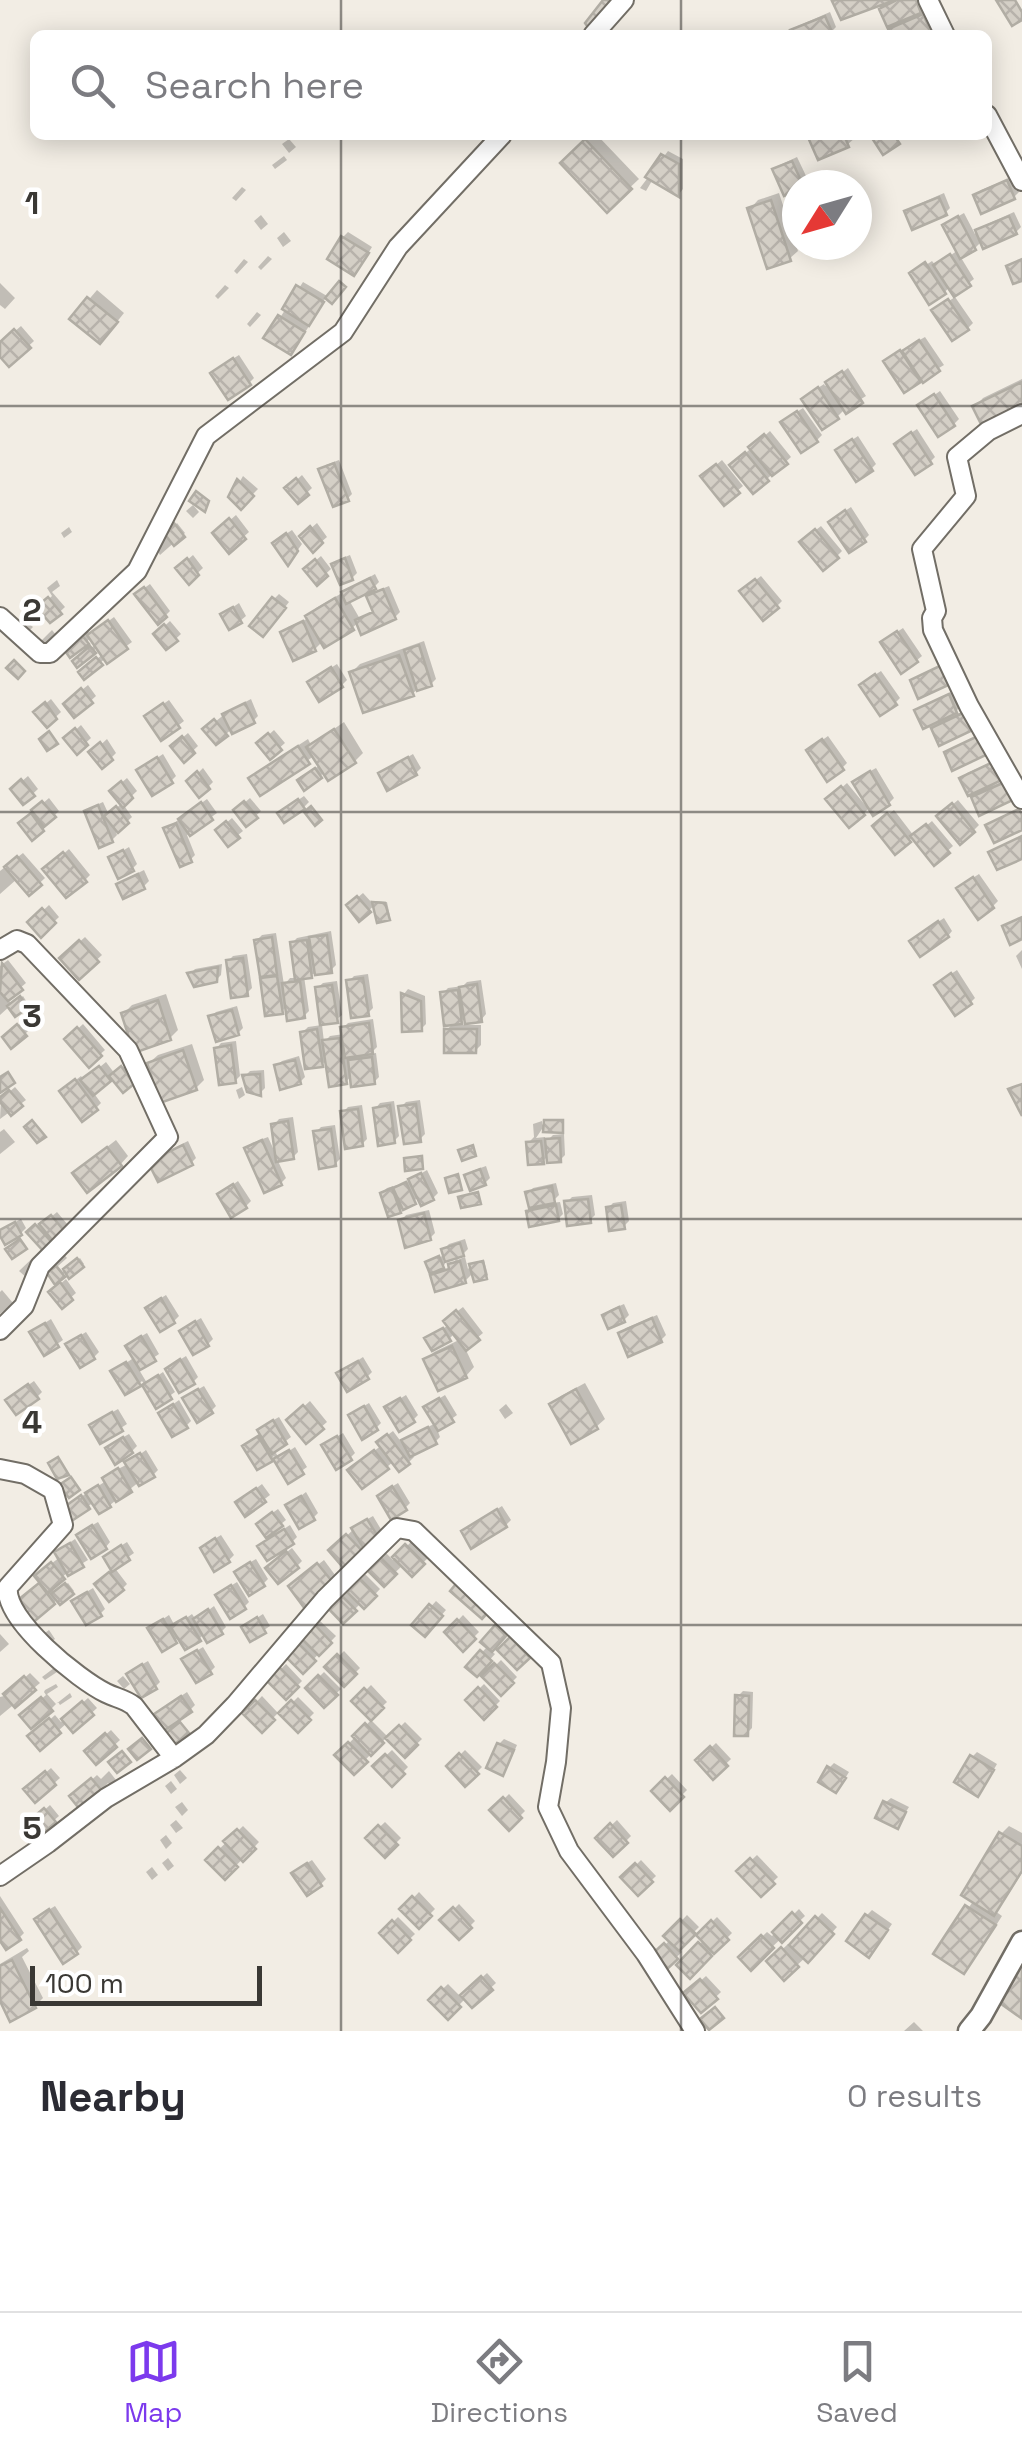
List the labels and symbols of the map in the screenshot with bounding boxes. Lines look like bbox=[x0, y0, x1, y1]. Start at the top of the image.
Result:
north arrow bbox=[782, 170, 872, 260]
text: 1 bbox=[25, 183, 39, 223]
text: 2 bbox=[22, 590, 42, 630]
text: 3 bbox=[22, 996, 42, 1036]
text: 4 bbox=[22, 1402, 42, 1442]
text: 5 bbox=[22, 1808, 42, 1848]
scale bar bbox=[30, 1961, 262, 2006]

